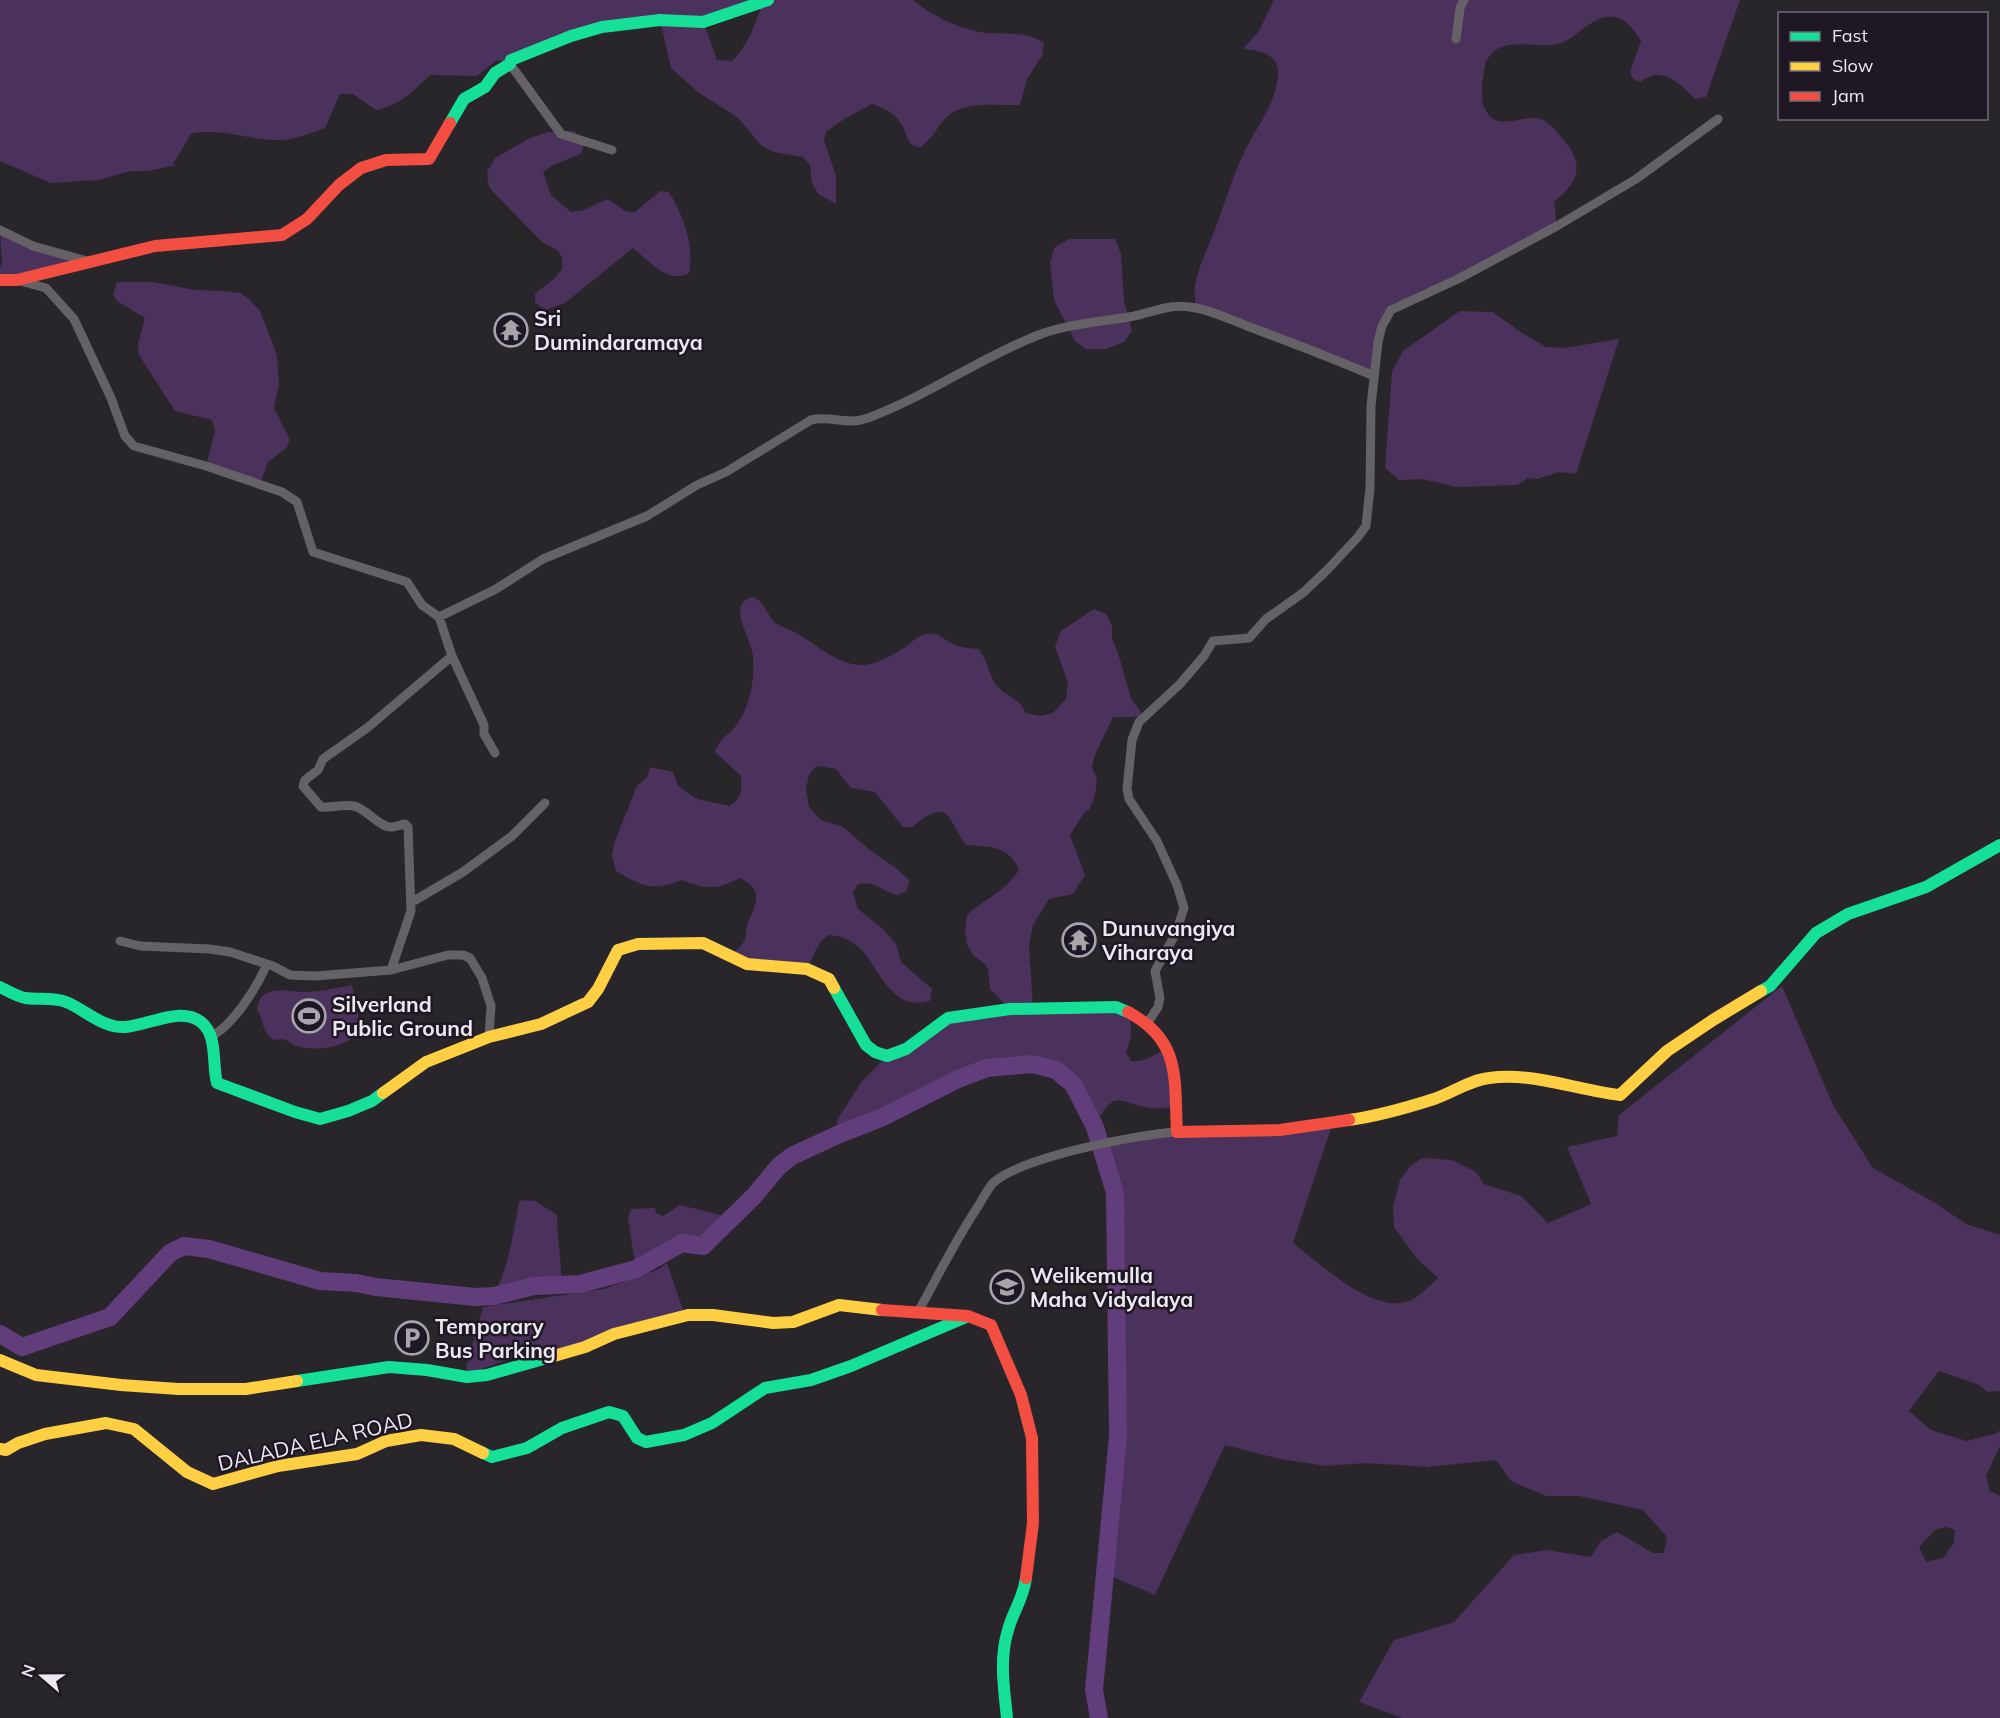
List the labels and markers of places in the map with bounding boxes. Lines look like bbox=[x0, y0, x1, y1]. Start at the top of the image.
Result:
place label: Sri Dumindaramaya bbox=[534, 305, 703, 355]
temple icon: Sri Dumindaramaya bbox=[493, 312, 529, 348]
place label: Dunuvangiya Viharaya bbox=[1101, 915, 1235, 965]
temple icon: Dunuvangiya Viharaya bbox=[1061, 922, 1097, 958]
place label: Silverland Public Ground bbox=[332, 991, 473, 1041]
sports icon: Silverland Public Ground bbox=[291, 998, 327, 1034]
place label: Welikemulla Maha Vidyalaya bbox=[1030, 1262, 1193, 1312]
school or university icon: Welikemulla Maha Vidyalaya bbox=[989, 1269, 1025, 1305]
place label: Temporary Bus Parking bbox=[435, 1313, 556, 1363]
parking icon: Temporary Bus Parking bbox=[394, 1320, 430, 1356]

